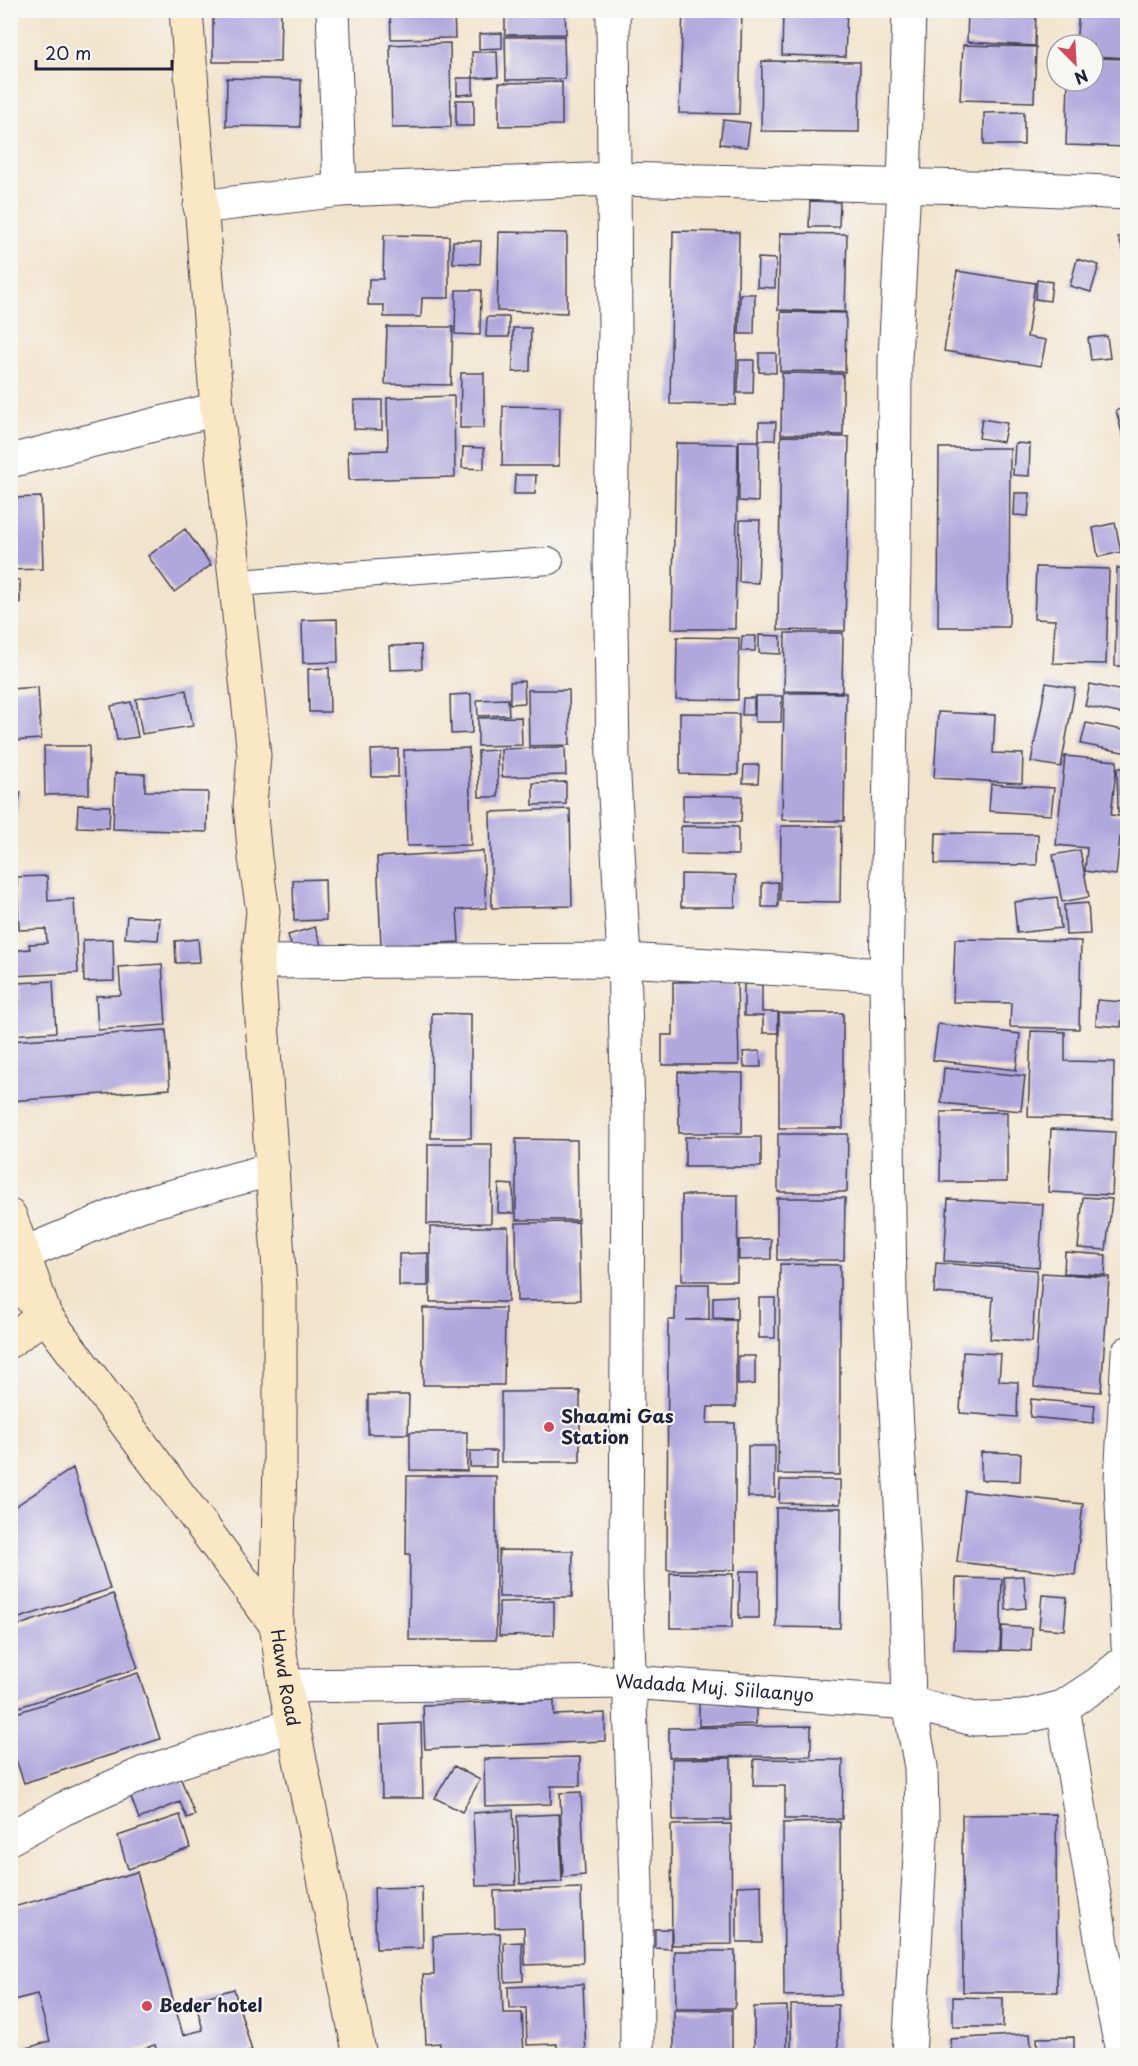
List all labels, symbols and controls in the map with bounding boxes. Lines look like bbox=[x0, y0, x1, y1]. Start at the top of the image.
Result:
scale bar bbox=[36, 33, 172, 71]
north arrow bbox=[1045, 33, 1105, 93]
text: 20 m bbox=[45, 39, 91, 66]
text: N bbox=[1071, 64, 1092, 91]
place label: Shaami Gas Station bbox=[561, 1402, 674, 1450]
marker: Shaami Gas Station bbox=[542, 1420, 556, 1434]
street label: Hawd Road bbox=[265, 1627, 308, 1728]
street label: Wadada Muj. Siilaanyo bbox=[615, 1667, 815, 1708]
place label: Beder hotel bbox=[159, 1991, 262, 2018]
marker: Beder hotel bbox=[140, 1999, 154, 2013]

